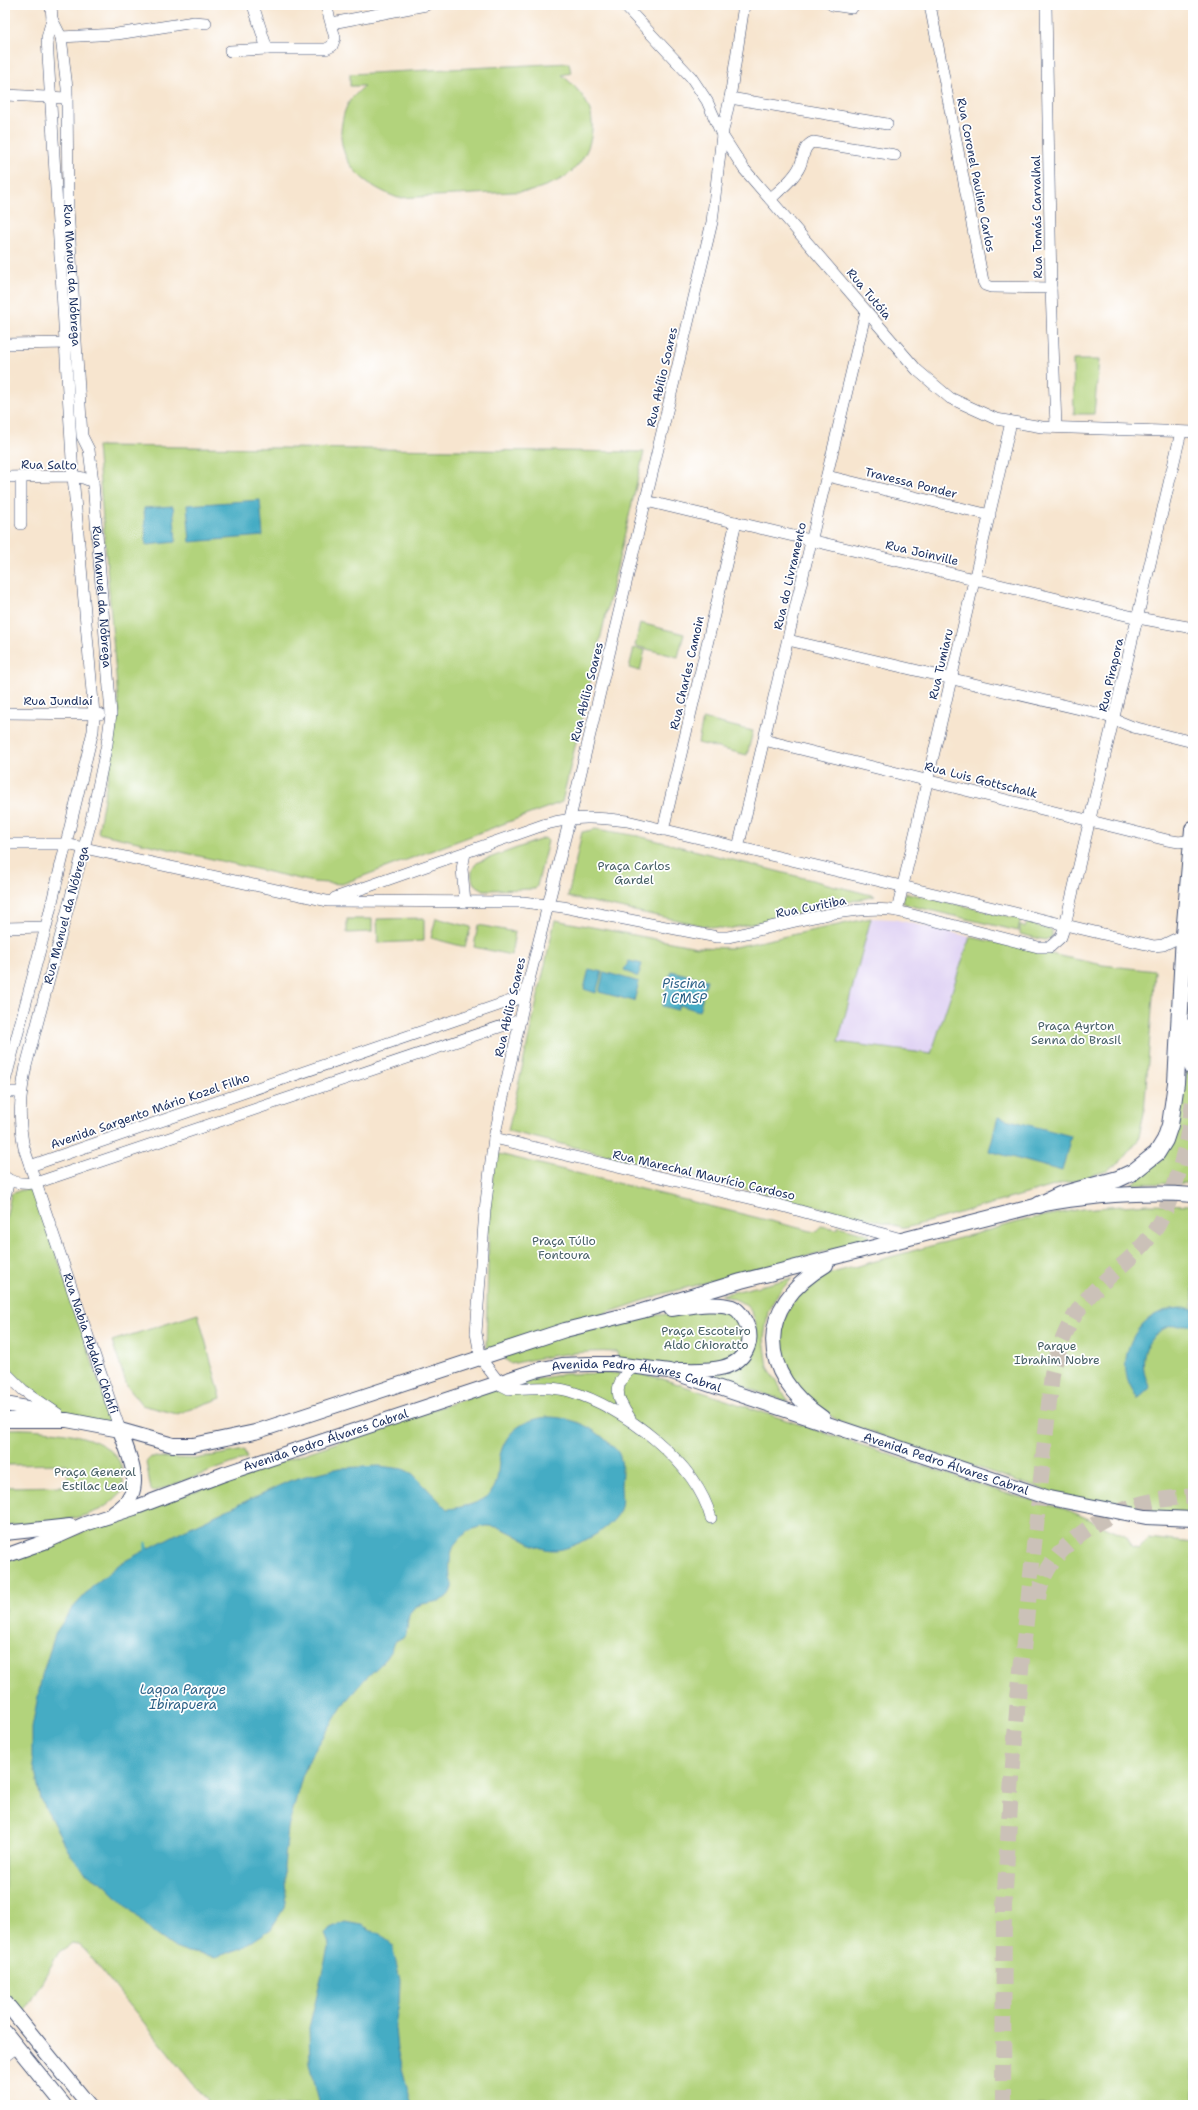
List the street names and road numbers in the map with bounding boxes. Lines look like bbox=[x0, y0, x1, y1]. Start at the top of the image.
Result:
street label: Rua Coronel Paulino Carlos bbox=[953, 96, 999, 254]
street label: Rua Tomás Carvalhal bbox=[1028, 155, 1046, 279]
street label: Rua Manuel da Nóbrega bbox=[60, 204, 84, 348]
street label: Rua Tutóia bbox=[843, 265, 895, 323]
street label: Rua Abílio Soares bbox=[643, 325, 681, 429]
street label: Rua Salto bbox=[21, 457, 77, 473]
street label: Travessa Ponder bbox=[863, 464, 959, 502]
street label: Rua do Livramento bbox=[770, 521, 810, 631]
street label: Rua Manuel da Nóbrega bbox=[88, 525, 115, 669]
street label: Rua Joinville bbox=[884, 537, 960, 569]
street label: Rua Charles Camoin bbox=[666, 615, 708, 731]
street label: Rua Tumiaru bbox=[925, 627, 957, 701]
street label: Rua Pirapora bbox=[1095, 636, 1127, 713]
street label: Rua Abílio Soares bbox=[567, 640, 607, 743]
street label: Rua Jundiaí bbox=[23, 693, 93, 709]
street label: Rua Luis Gottschalk bbox=[923, 758, 1039, 802]
street label: Rua Manuel da Nóbrega bbox=[40, 844, 92, 986]
street label: Rua Curitiba bbox=[774, 892, 848, 922]
street label: Rua Abílio Soares bbox=[491, 955, 529, 1059]
street label: Avenida Sargento Mário Kozel Filho bbox=[48, 1069, 252, 1153]
street label: Rua Marechal Maurício Cardoso bbox=[611, 1146, 797, 1204]
street label: Rua Nabia Abdala Chohfi bbox=[59, 1271, 122, 1416]
street label: Avenida Pedro Álvares Cabral bbox=[550, 1356, 724, 1396]
street label: Avenida Pedro Álvares Cabral bbox=[241, 1405, 411, 1475]
street label: Avenida Pedro Álvares Cabral bbox=[862, 1429, 1031, 1499]

